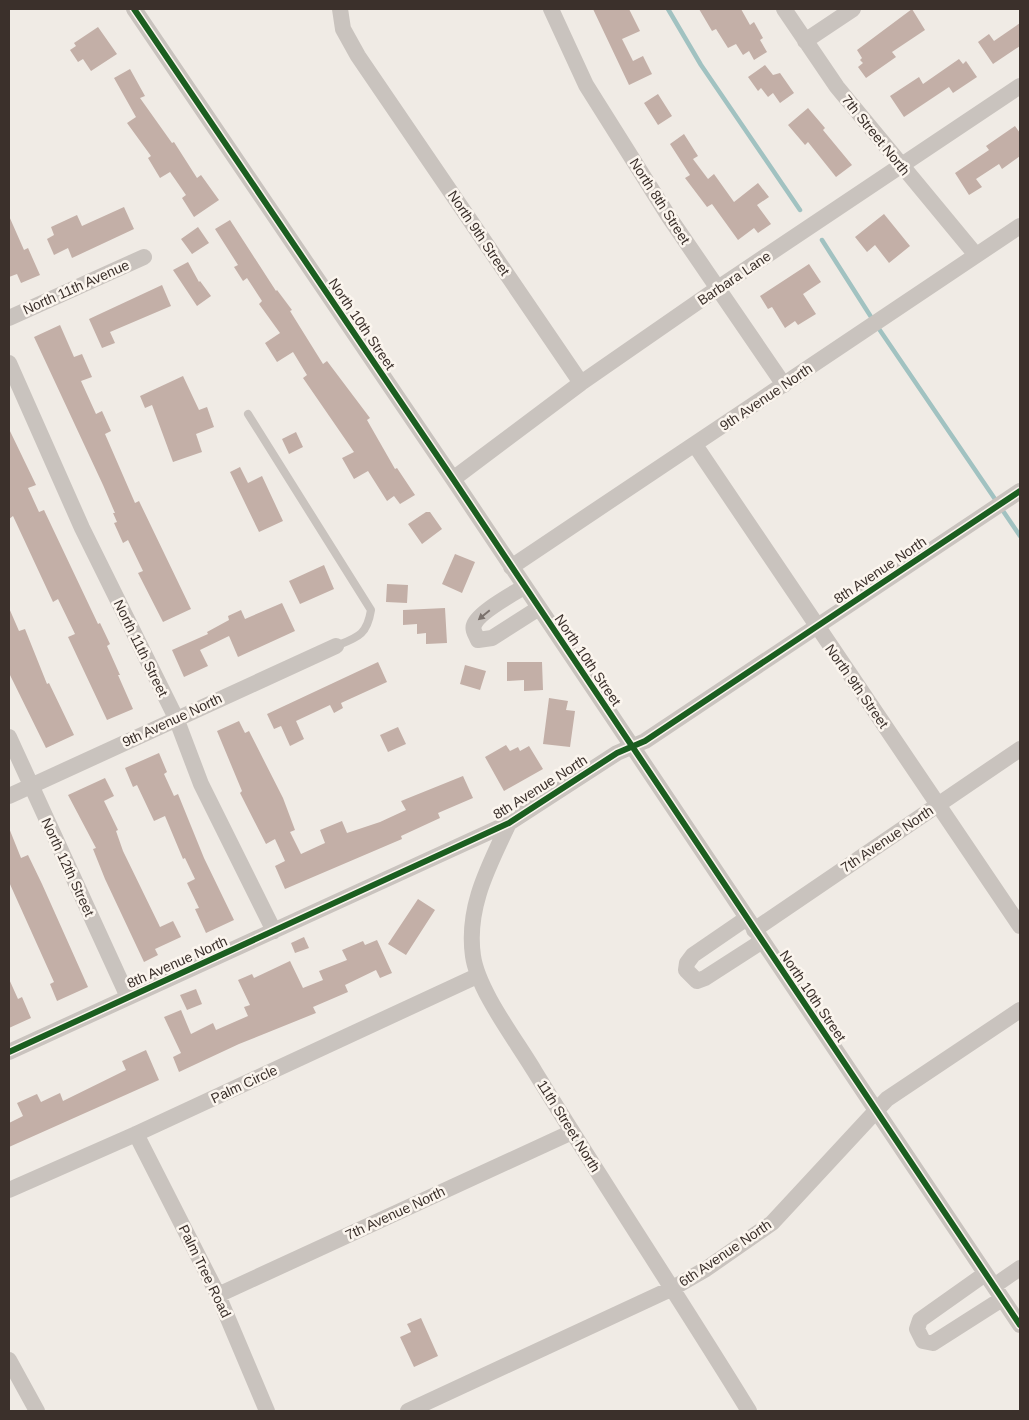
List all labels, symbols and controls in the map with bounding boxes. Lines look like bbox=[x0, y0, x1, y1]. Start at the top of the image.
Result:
street label: 7th Street North bbox=[839, 92, 913, 178]
street label: North 8th Street bbox=[626, 155, 694, 247]
street label: North 9th Street bbox=[445, 188, 513, 279]
street label: Barbara Lane bbox=[694, 248, 774, 308]
street label: North 11th Avenue bbox=[20, 256, 132, 318]
street label: North 10th Street bbox=[326, 275, 398, 373]
street label: 9th Avenue North bbox=[717, 360, 815, 434]
street label: 8th Avenue North bbox=[831, 533, 929, 607]
street label: North 11th Street bbox=[111, 597, 171, 699]
one-way arrow bbox=[478, 609, 491, 620]
street label: North 10th Street bbox=[552, 611, 624, 709]
street label: North 9th Street bbox=[822, 641, 892, 731]
street label: 9th Avenue North bbox=[120, 690, 224, 750]
street label: 8th Avenue North bbox=[490, 752, 590, 822]
street label: 7th Avenue North bbox=[838, 802, 936, 876]
street label: North 12th Street bbox=[38, 815, 98, 919]
street label: 8th Avenue North bbox=[124, 933, 230, 991]
street label: North 10th Street bbox=[777, 947, 849, 1045]
street label: Palm Circle bbox=[208, 1062, 280, 1106]
street label: 11th Street North bbox=[534, 1077, 604, 1175]
street label: 7th Avenue North bbox=[343, 1183, 447, 1243]
street label: 6th Avenue North bbox=[676, 1216, 774, 1290]
street label: Palm Tree Road bbox=[176, 1222, 234, 1320]

